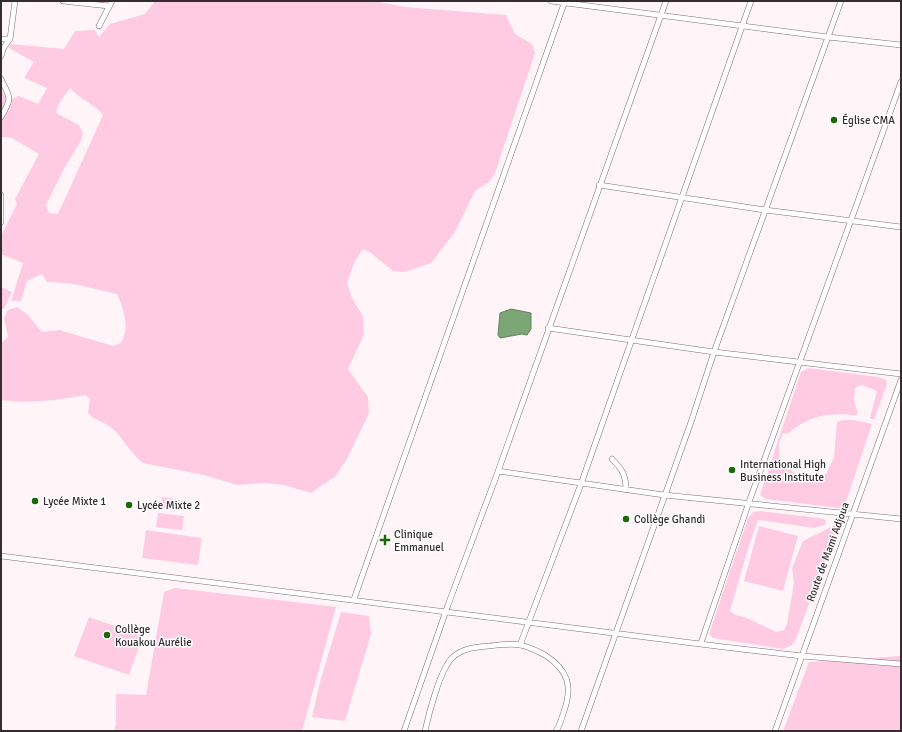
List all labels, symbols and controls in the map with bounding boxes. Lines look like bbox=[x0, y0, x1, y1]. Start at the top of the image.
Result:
place label: Église CMA bbox=[842, 113, 895, 127]
marker: Église CMA bbox=[829, 115, 839, 125]
place label: International High Business Institute bbox=[740, 458, 826, 484]
marker: International High Business Institute bbox=[727, 465, 737, 475]
place label: Lycée Mixte 1 bbox=[43, 495, 106, 508]
marker: Lycée Mixte 1 bbox=[30, 496, 40, 506]
place label: Lycée Mixte 2 bbox=[137, 499, 200, 512]
marker: Lycée Mixte 2 bbox=[124, 500, 134, 510]
street label: Route de Mami Adjoua bbox=[804, 500, 852, 604]
place label: Collège Ghandi bbox=[634, 513, 705, 526]
marker: Collège Ghandi bbox=[621, 514, 631, 524]
place label: Clinique Emmanuel bbox=[394, 528, 444, 554]
marker: Clinique Emmanuel bbox=[379, 534, 391, 546]
place label: Collège Kouakou Aurélie bbox=[115, 623, 192, 649]
marker: Collège Kouakou Aurélie bbox=[102, 630, 112, 640]

